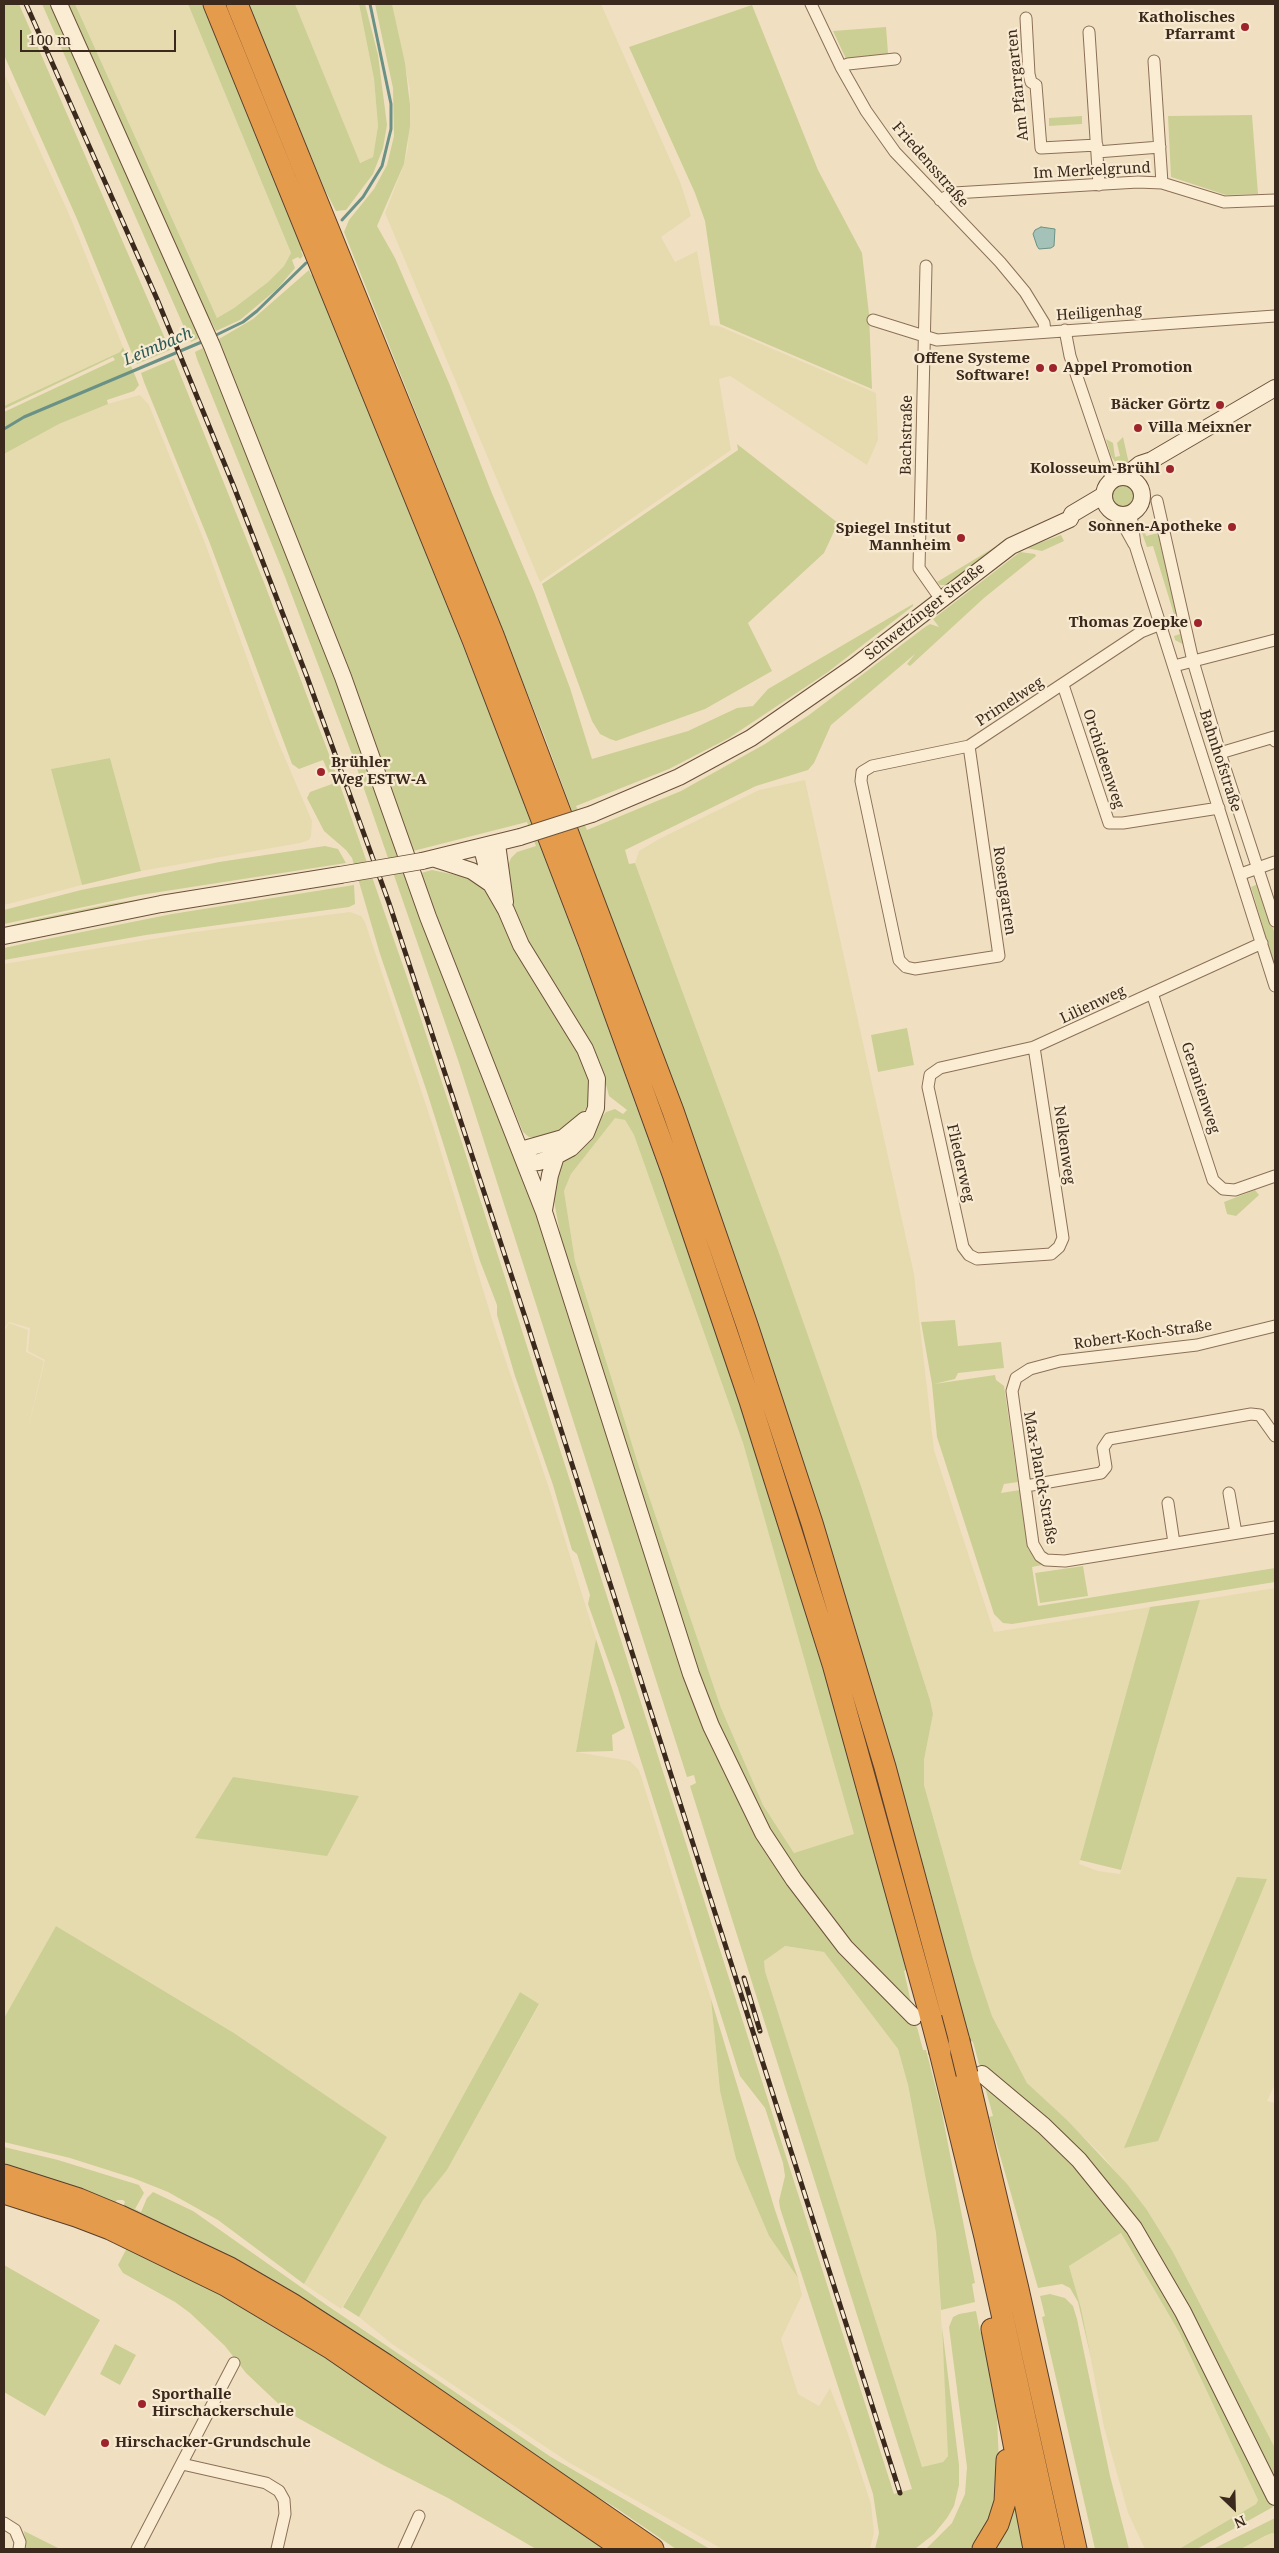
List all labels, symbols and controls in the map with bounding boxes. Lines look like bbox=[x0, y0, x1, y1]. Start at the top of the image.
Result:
place label: Katholisches Pfarramt bbox=[1138, 9, 1235, 44]
scale bar bbox=[22, 20, 179, 52]
marker: Katholisches Pfarramt bbox=[1239, 21, 1251, 33]
street label: Am Pfarrgarten bbox=[1003, 28, 1033, 142]
text: 100 m bbox=[28, 29, 71, 49]
street label: Friedensstraße bbox=[888, 119, 972, 211]
street label: Im Merkelgrund bbox=[1033, 159, 1151, 183]
street label: Heiligenhag bbox=[1055, 301, 1143, 325]
water label: Leimbach bbox=[121, 324, 195, 370]
place label: Offene Systeme Software! bbox=[913, 350, 1030, 385]
place label: Appel Promotion bbox=[1063, 359, 1193, 377]
marker: Offene Systeme Software! bbox=[1034, 362, 1046, 374]
marker: Appel Promotion bbox=[1047, 362, 1059, 374]
street label: Bachstraße bbox=[897, 395, 917, 475]
place label: Bäcker Görtz bbox=[1111, 396, 1210, 414]
marker: Bäcker Görtz bbox=[1214, 399, 1226, 411]
place label: Villa Meixner bbox=[1148, 419, 1251, 437]
marker: Villa Meixner bbox=[1132, 422, 1144, 434]
place label: Kolosseum-Brühl bbox=[1030, 460, 1160, 478]
marker: Kolosseum-Brühl bbox=[1164, 463, 1176, 475]
place label: Sonnen-Apotheke bbox=[1088, 518, 1222, 536]
place label: Spiegel Institut Mannheim bbox=[836, 520, 951, 555]
marker: Sonnen-Apotheke bbox=[1226, 521, 1238, 533]
marker: Spiegel Institut Mannheim bbox=[955, 532, 967, 544]
street label: Schwetzinger Straße bbox=[862, 560, 988, 664]
place label: Thomas Zoepke bbox=[1069, 614, 1188, 632]
marker: Thomas Zoepke bbox=[1192, 617, 1204, 629]
street label: Primelweg bbox=[973, 674, 1047, 730]
street label: Orchideenweg bbox=[1078, 707, 1128, 811]
street label: Bahnhofstraße bbox=[1195, 708, 1245, 814]
place label: Brühler Weg ESTW-A bbox=[331, 754, 427, 789]
marker: Brühler Weg ESTW-A bbox=[315, 766, 327, 778]
street label: Rosengarten bbox=[989, 845, 1019, 937]
street label: Lilienweg bbox=[1057, 982, 1129, 1028]
street label: Geranienweg bbox=[1177, 1040, 1223, 1136]
street label: Nelkenweg bbox=[1050, 1104, 1078, 1186]
street label: Fliederweg bbox=[942, 1122, 978, 1204]
street label: Robert-Koch-Straße bbox=[1073, 1316, 1213, 1354]
street label: Max-Planck-Straße bbox=[1019, 1410, 1061, 1546]
place label: Sporthalle Hirschackerschule bbox=[152, 2386, 294, 2421]
marker: Sporthalle Hirschackerschule bbox=[136, 2398, 148, 2410]
place label: Hirschacker-Grundschule bbox=[115, 2434, 311, 2452]
marker: Hirschacker-Grundschule bbox=[99, 2437, 111, 2449]
north arrow bbox=[1209, 2483, 1259, 2533]
text: N bbox=[1231, 2511, 1249, 2533]

